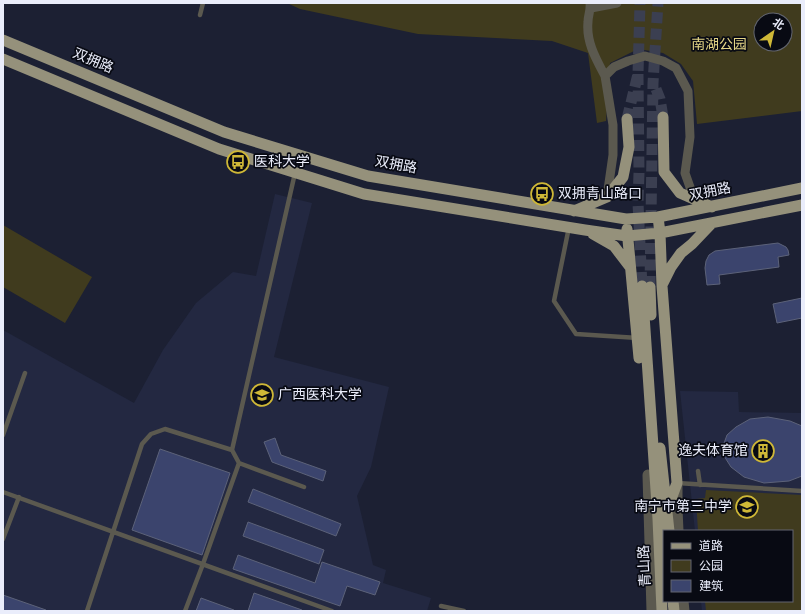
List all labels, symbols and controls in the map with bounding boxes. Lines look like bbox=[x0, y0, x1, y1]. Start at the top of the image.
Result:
north arrow bbox=[753, 12, 793, 52]
text: 北 bbox=[770, 15, 787, 33]
park label: 南湖公园 bbox=[691, 35, 747, 55]
street label: 双拥路 bbox=[70, 44, 116, 78]
bus stop icon: 医科大学 bbox=[225, 149, 251, 175]
place label: 医科大学 bbox=[254, 152, 310, 172]
street label: 双拥路 bbox=[374, 152, 418, 178]
street label: 双拥路 bbox=[687, 178, 733, 206]
bus stop icon: 双拥青山路口 bbox=[529, 181, 555, 207]
place label: 双拥青山路口 bbox=[558, 184, 642, 204]
school or university icon: 广西医科大学 bbox=[249, 382, 275, 408]
place label: 广西医科大学 bbox=[278, 385, 362, 405]
building icon: 逸夫体育馆 bbox=[750, 438, 776, 464]
place label: 逸夫体育馆 bbox=[678, 441, 748, 461]
school or university icon: 南宁市第三中学 bbox=[734, 494, 760, 520]
place label: 南宁市第三中学 bbox=[634, 497, 732, 517]
legend bbox=[663, 530, 793, 602]
text: 道路 bbox=[699, 538, 723, 555]
street label: 青山路 bbox=[634, 545, 656, 587]
text: 公园 bbox=[699, 558, 723, 575]
text: 建筑 bbox=[699, 578, 723, 595]

